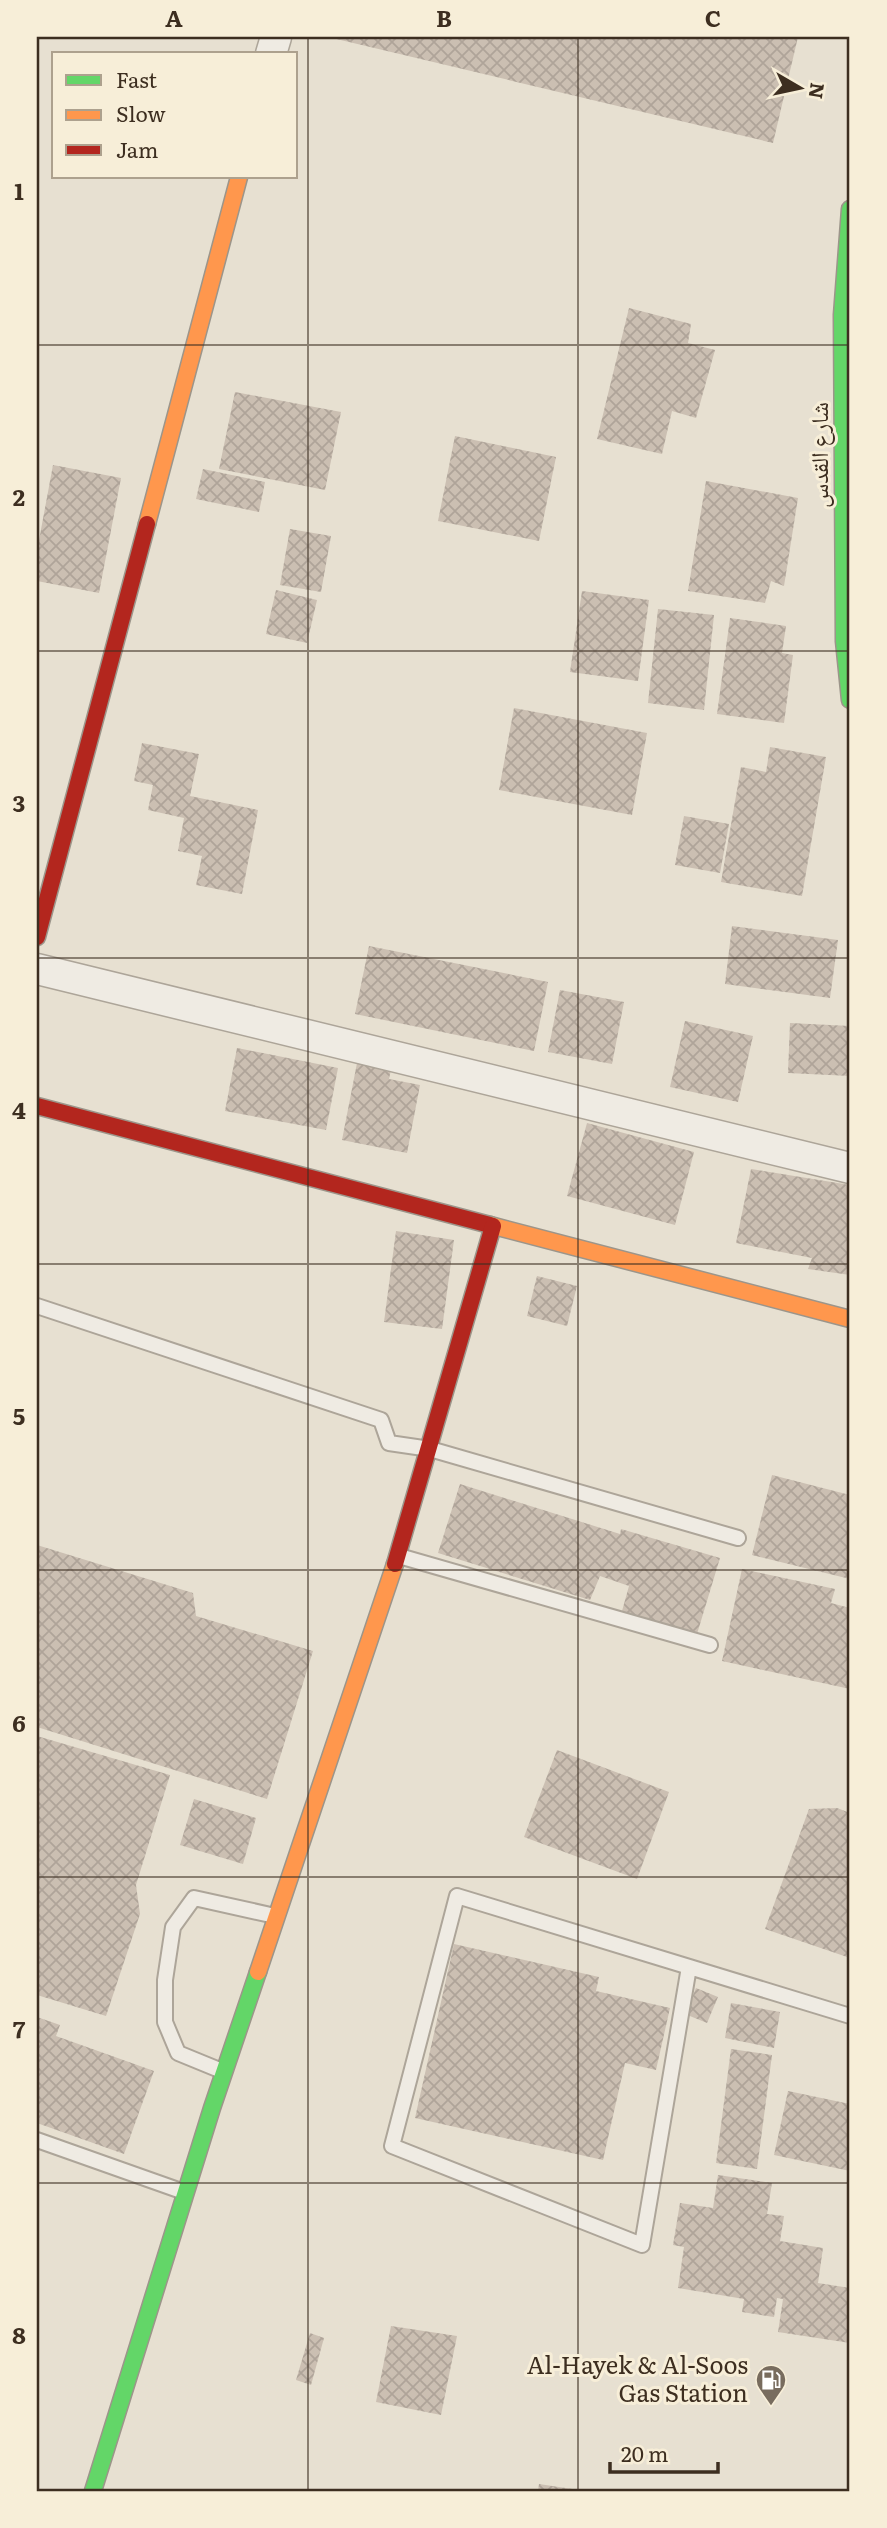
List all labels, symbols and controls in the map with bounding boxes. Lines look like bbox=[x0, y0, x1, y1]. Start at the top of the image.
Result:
text: A bbox=[165, 0, 183, 34]
text: B bbox=[436, 0, 452, 34]
text: C bbox=[705, 0, 721, 34]
legend bbox=[52, 52, 298, 178]
north arrow bbox=[764, 52, 834, 122]
text: Fast bbox=[116, 63, 157, 94]
text: N bbox=[803, 81, 833, 101]
text: Slow bbox=[116, 97, 166, 128]
text: Jam bbox=[116, 133, 158, 164]
text: 1 bbox=[14, 173, 24, 207]
street label: شارع القدس bbox=[800, 402, 835, 508]
text: 2 bbox=[13, 479, 25, 513]
text: 3 bbox=[13, 785, 25, 819]
text: 4 bbox=[12, 1092, 26, 1126]
text: 5 bbox=[13, 1398, 25, 1432]
text: 6 bbox=[12, 1705, 26, 1739]
text: 7 bbox=[13, 2011, 26, 2045]
text: 8 bbox=[12, 2317, 26, 2351]
place label: Al-Hayek & Al-Soos Gas Station bbox=[527, 2346, 748, 2409]
fuel station icon: Al-Hayek & Al-Soos Gas Station bbox=[754, 2363, 788, 2407]
scale bar bbox=[610, 2430, 719, 2474]
text: 20 m bbox=[621, 2437, 668, 2468]

